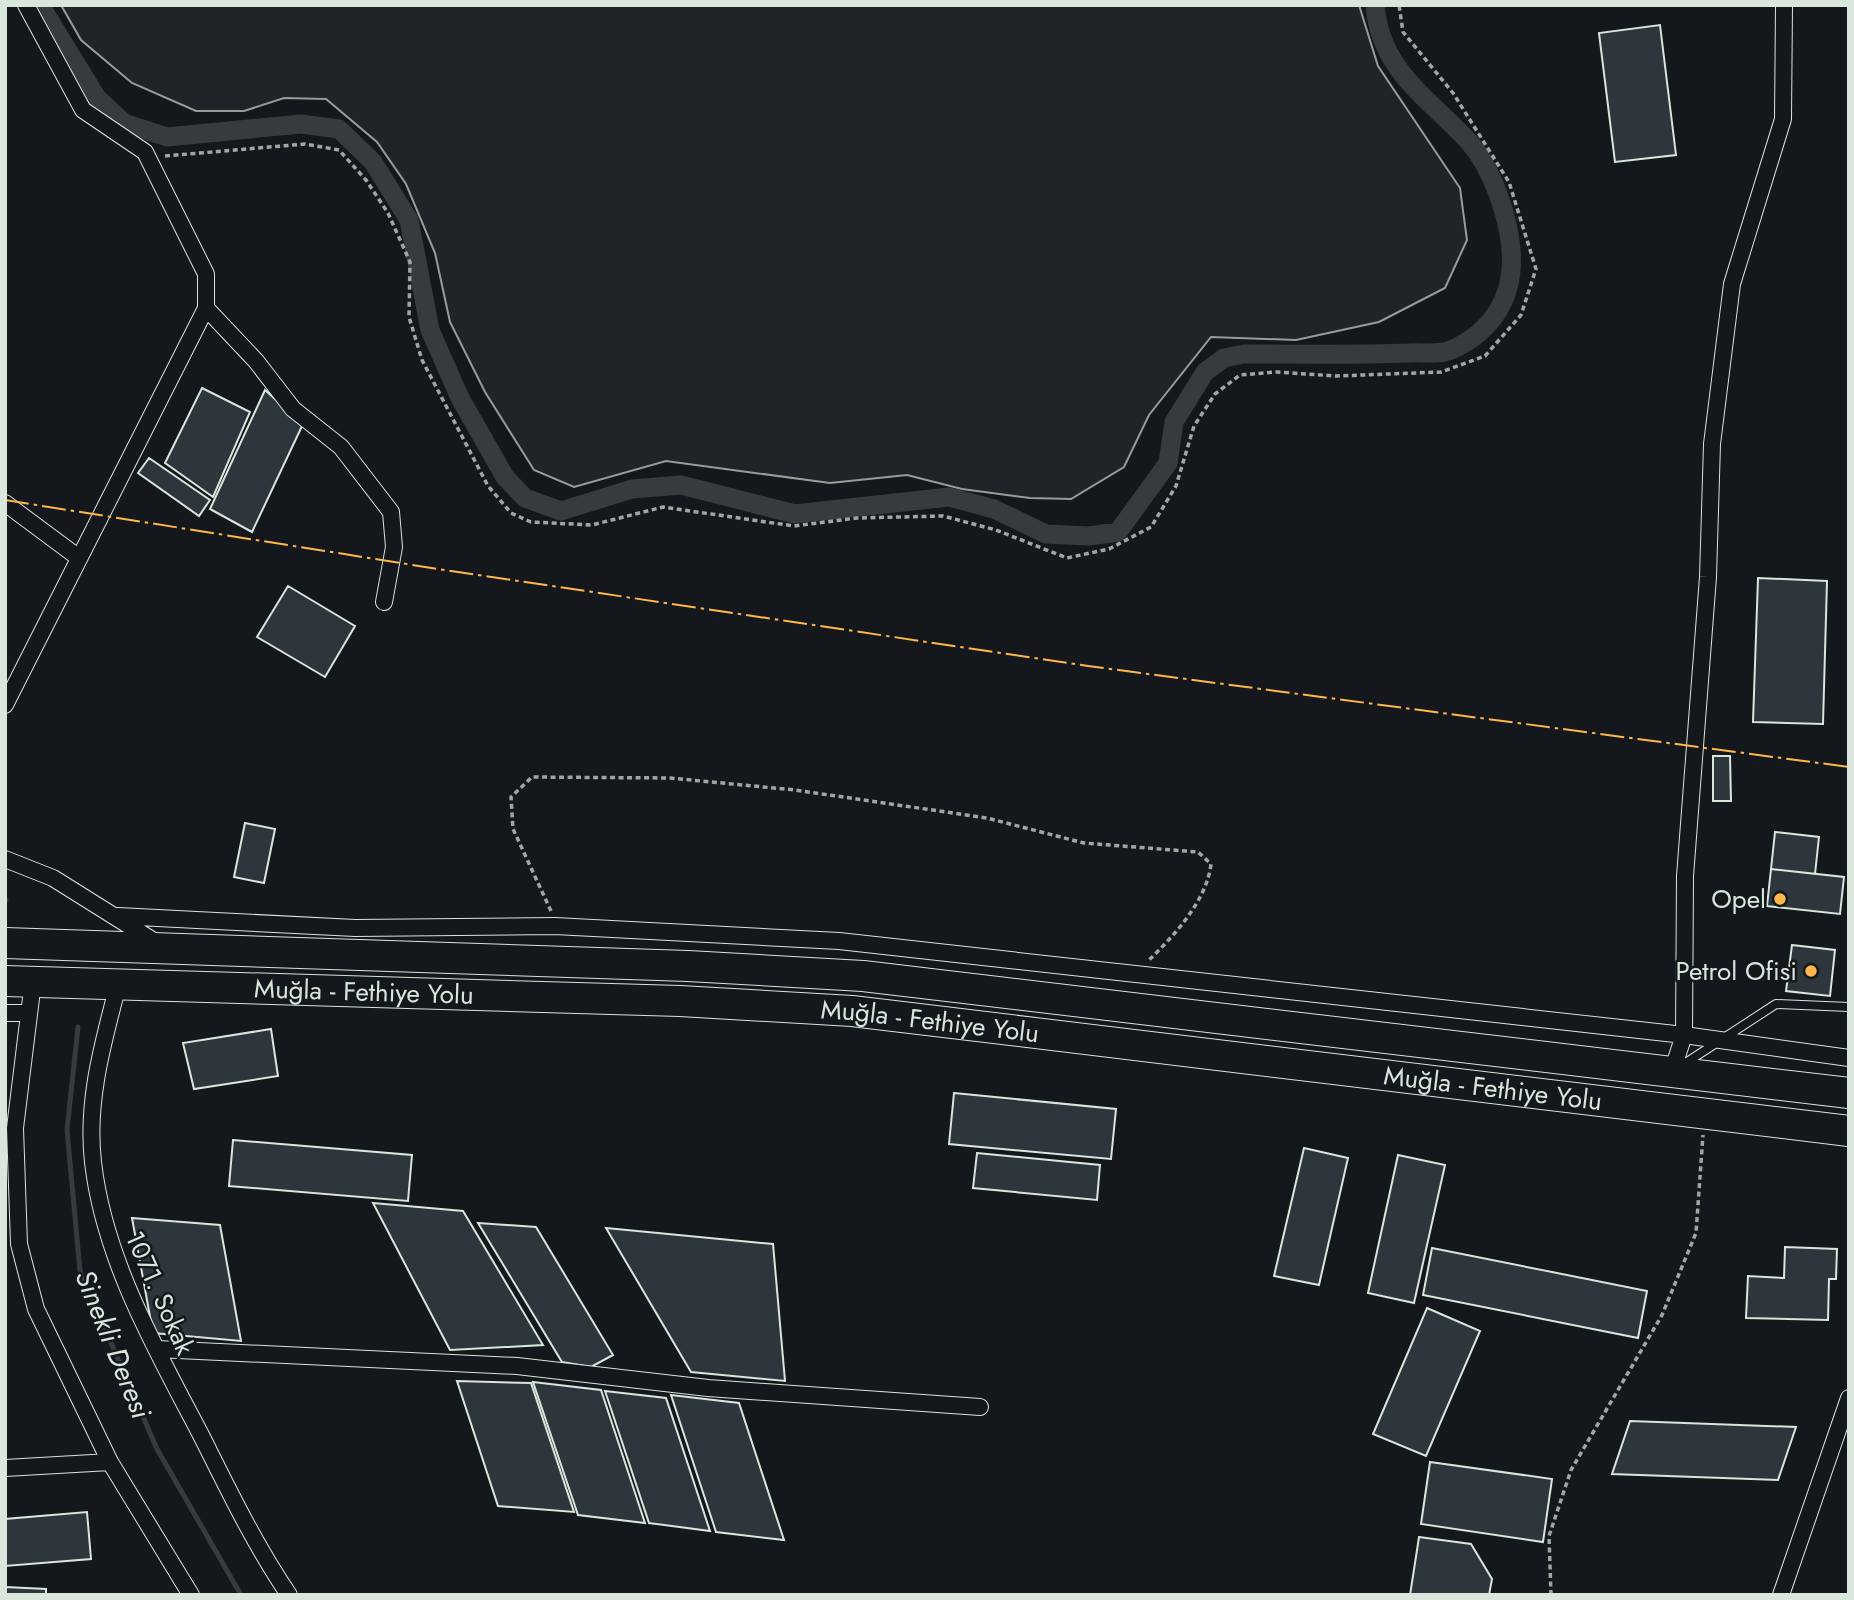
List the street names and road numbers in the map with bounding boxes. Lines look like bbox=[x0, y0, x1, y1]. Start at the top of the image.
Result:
street label: Muğla - Fethiye Yolu bbox=[254, 969, 474, 1014]
street label: Muğla - Fethiye Yolu bbox=[820, 990, 1041, 1052]
street label: Muğla - Fethiye Yolu bbox=[1382, 1056, 1604, 1120]
street label: 1071. Sokak bbox=[116, 1225, 204, 1362]

